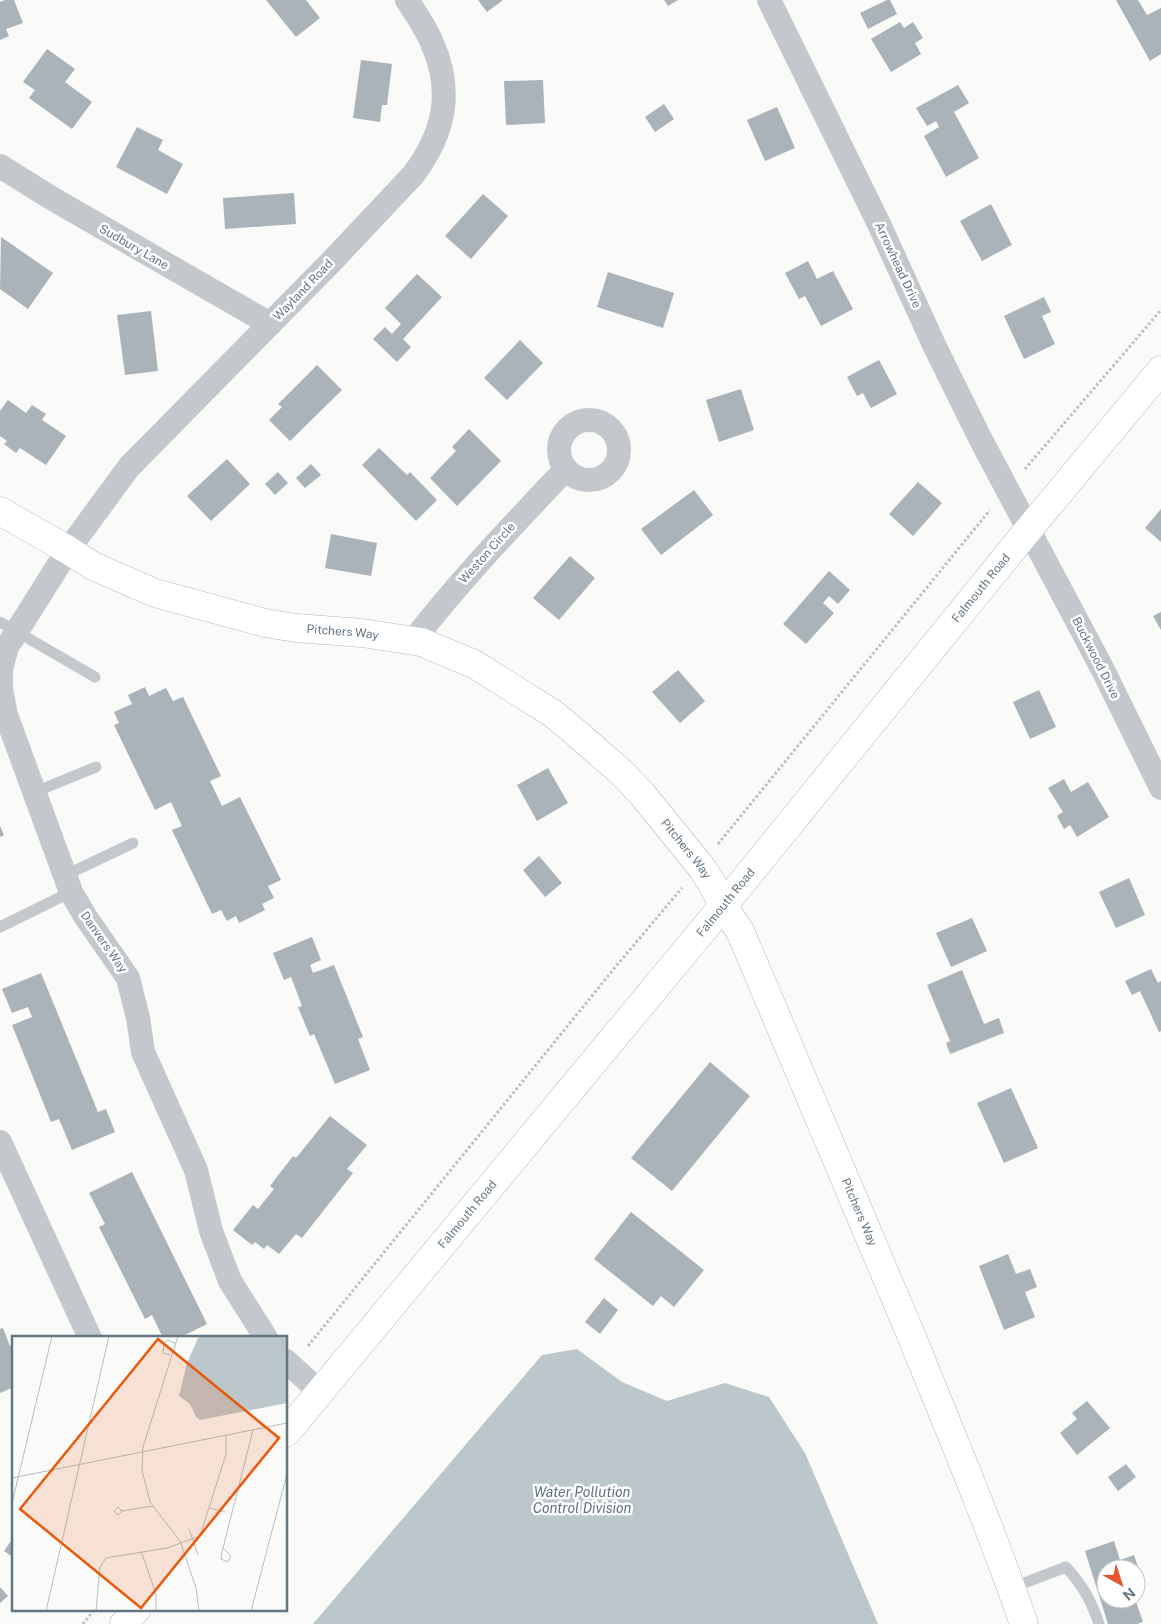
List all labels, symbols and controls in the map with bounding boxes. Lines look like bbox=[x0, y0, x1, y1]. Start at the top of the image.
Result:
street label: Arrowhead Drive bbox=[872, 220, 924, 310]
street label: Sudbury Lane bbox=[97, 222, 171, 273]
street label: Wayland Road bbox=[270, 257, 336, 323]
street label: Weston Circle bbox=[456, 519, 518, 586]
street label: Falmouth Road bbox=[949, 551, 1013, 625]
street label: Buckwood Drive bbox=[1069, 615, 1123, 701]
street label: Pitchers Way bbox=[306, 622, 380, 643]
street label: Pitchers Way bbox=[658, 816, 714, 882]
street label: Falmouth Road bbox=[693, 865, 758, 940]
street label: Danvers Way bbox=[78, 909, 131, 976]
street label: Pitchers Way bbox=[839, 1176, 880, 1249]
street label: Falmouth Road bbox=[435, 1177, 500, 1251]
inset map bbox=[12, 1336, 288, 1612]
water label: Water Pollution Control Division bbox=[533, 1484, 632, 1516]
north arrow bbox=[1096, 1559, 1146, 1609]
text: N bbox=[1120, 1584, 1138, 1604]

